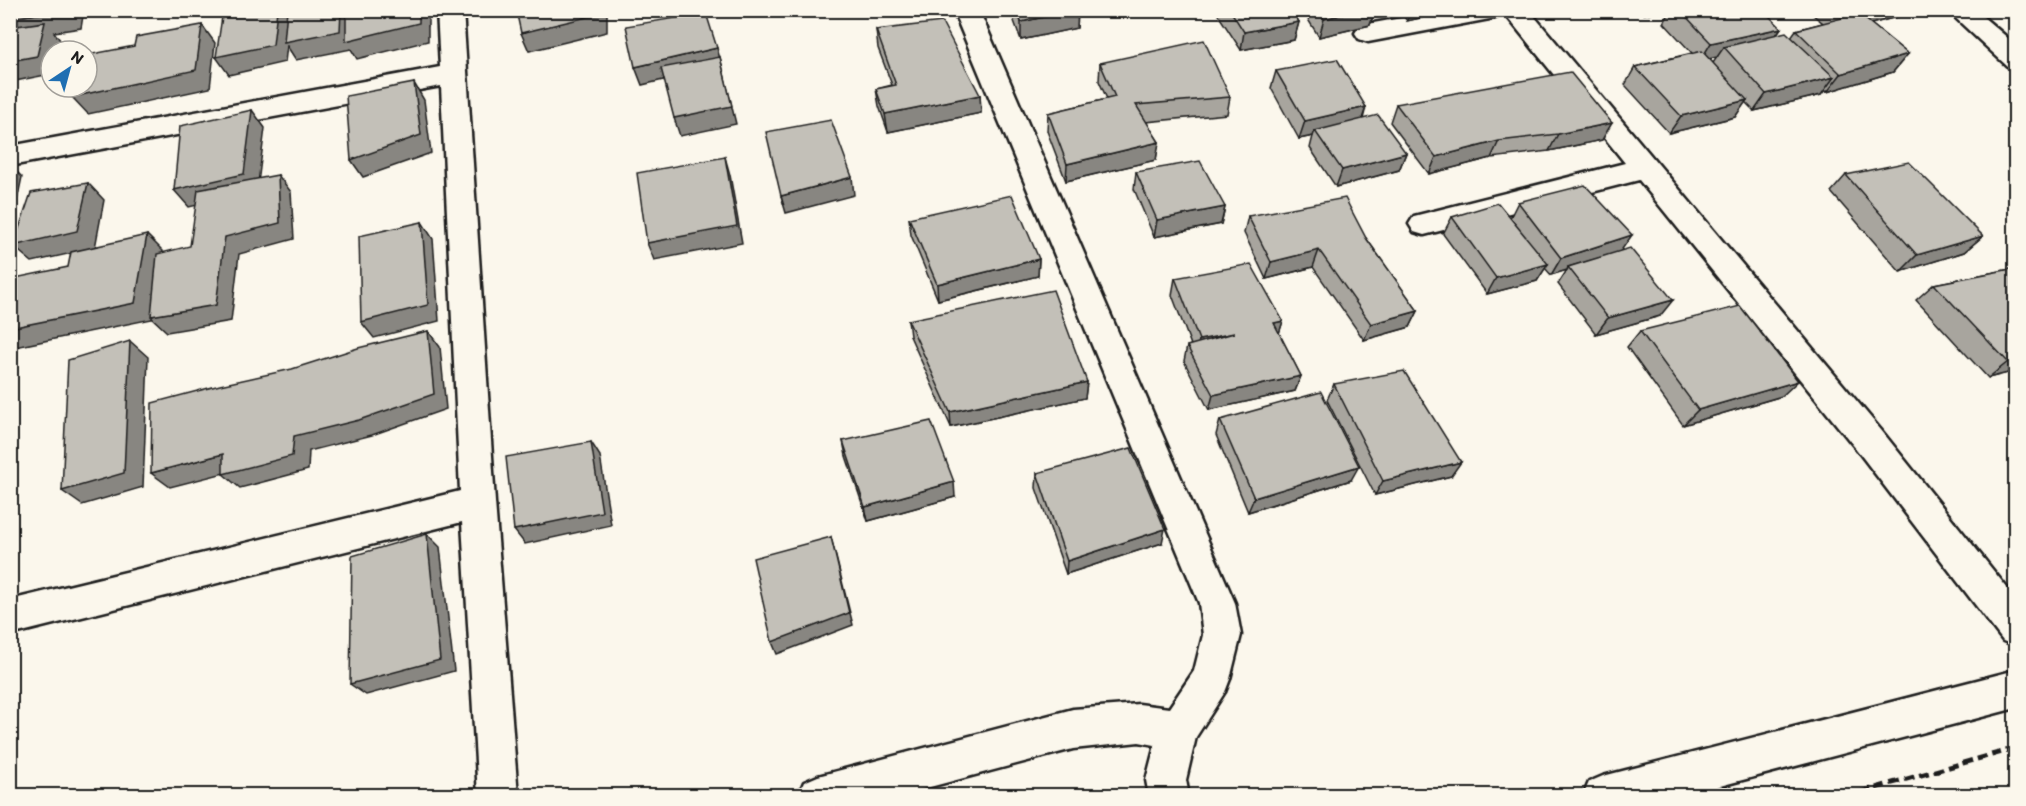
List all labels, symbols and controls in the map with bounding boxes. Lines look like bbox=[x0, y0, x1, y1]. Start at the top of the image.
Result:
north arrow bbox=[39, 39, 99, 99]
text: N bbox=[68, 46, 87, 68]

